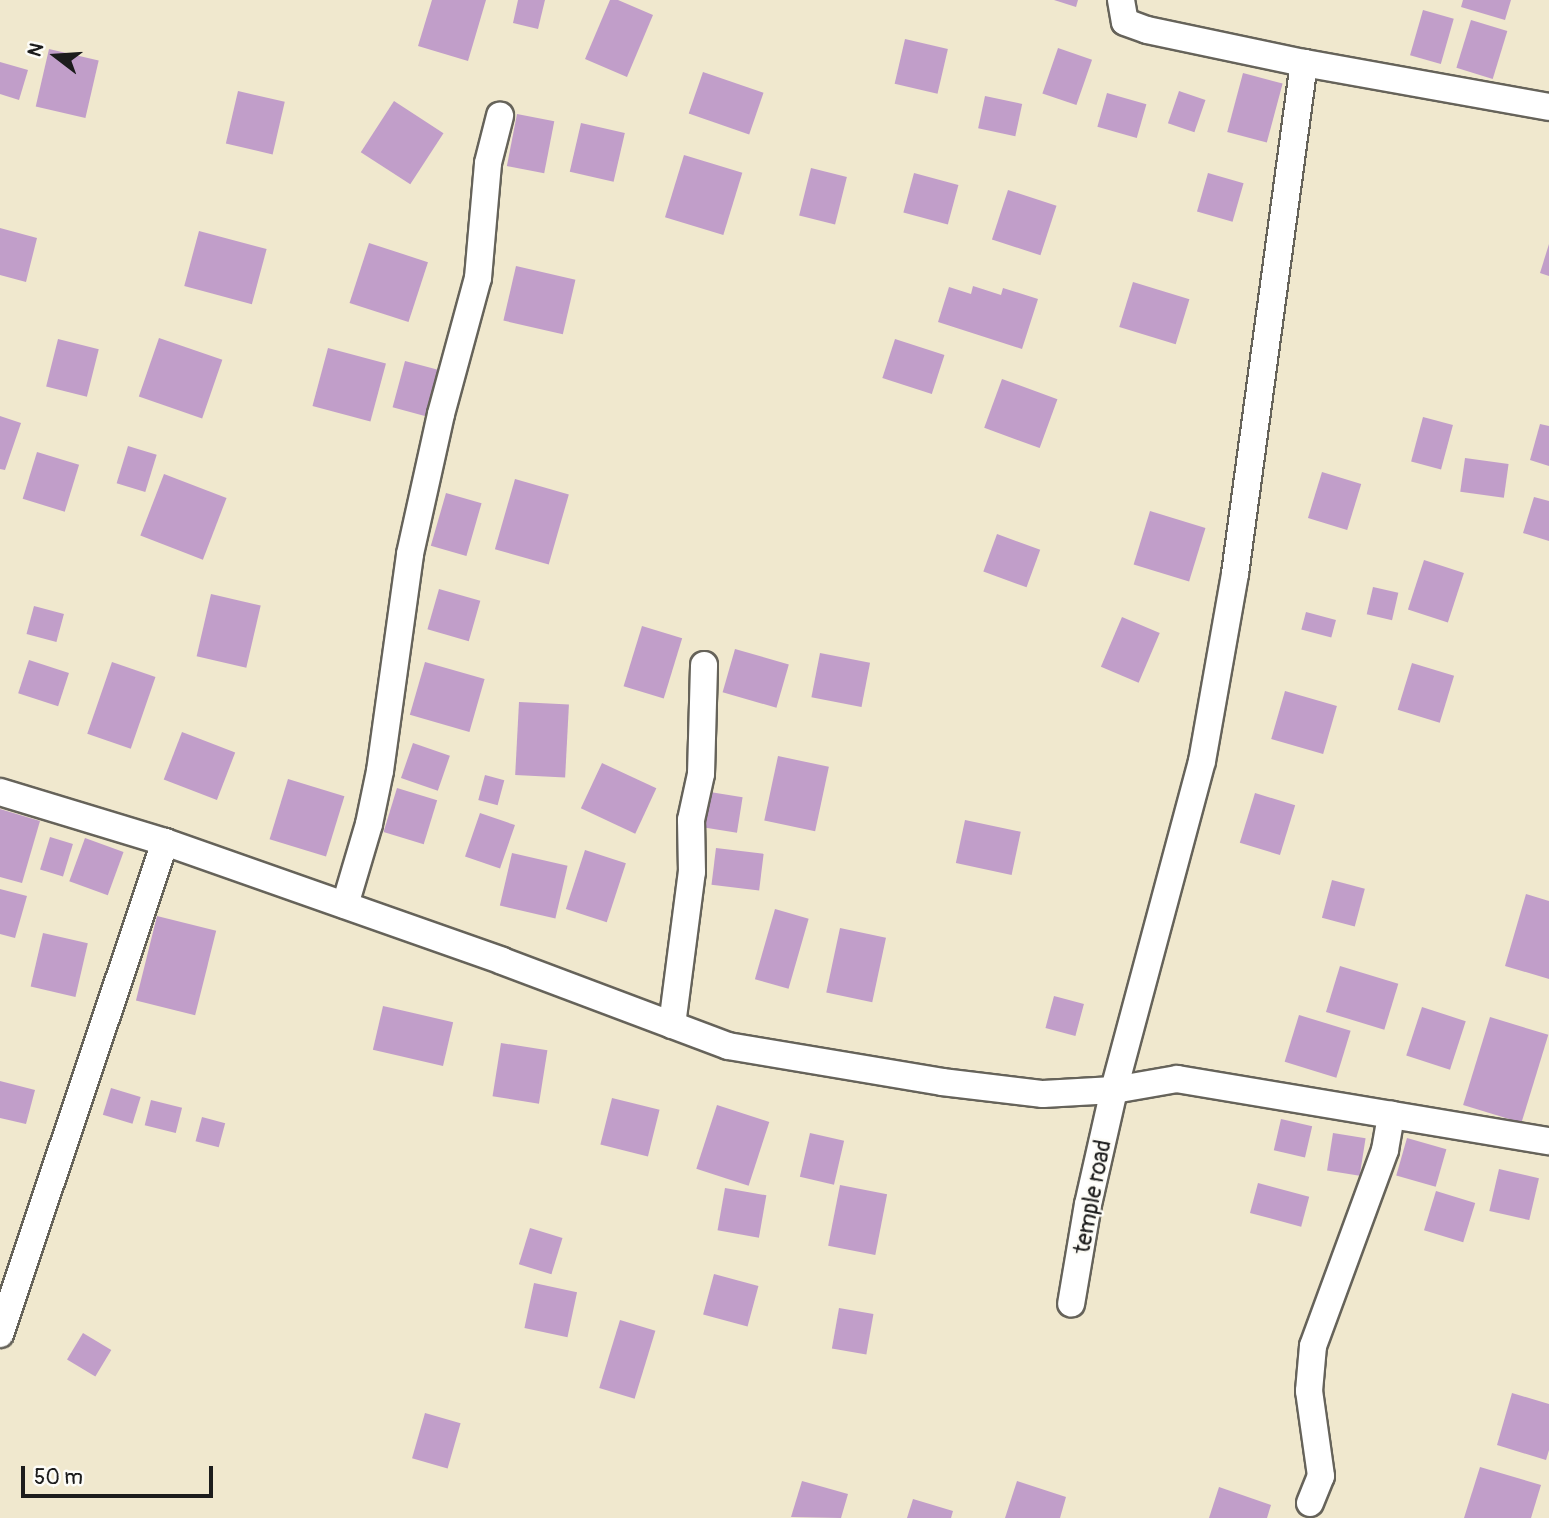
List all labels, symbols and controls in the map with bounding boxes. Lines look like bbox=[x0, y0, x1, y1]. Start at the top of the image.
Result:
north arrow bbox=[21, 21, 91, 91]
text: N bbox=[23, 40, 49, 60]
street label: temple road bbox=[1068, 1138, 1118, 1256]
scale bar bbox=[24, 1452, 217, 1496]
text: 50 m bbox=[34, 1464, 83, 1491]

